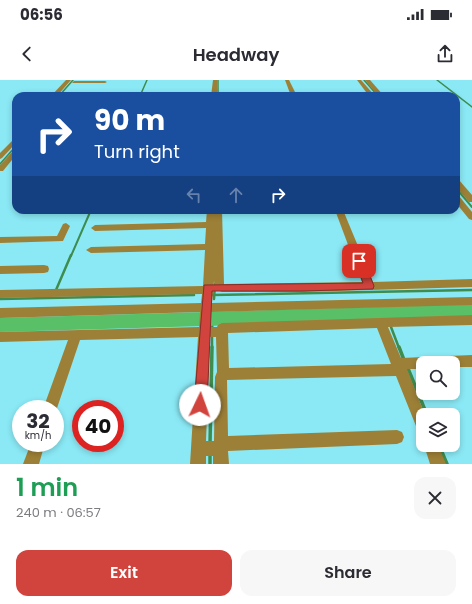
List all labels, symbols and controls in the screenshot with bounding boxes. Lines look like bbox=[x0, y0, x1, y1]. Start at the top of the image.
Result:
text: 06:56 bbox=[20, 4, 63, 25]
text: Headway bbox=[193, 42, 279, 67]
icon: back bbox=[16, 43, 38, 65]
icon: share bbox=[434, 43, 456, 65]
text: 90 m bbox=[94, 101, 165, 140]
icon: right bbox=[28, 108, 80, 160]
text: Turn right bbox=[94, 139, 180, 164]
icon: left bbox=[183, 184, 205, 206]
icon: ahead bbox=[225, 184, 247, 206]
icon: right bbox=[267, 184, 289, 206]
pin bbox=[342, 244, 376, 278]
icon: arrive bbox=[348, 250, 370, 272]
map controls bbox=[416, 356, 460, 452]
button: search bbox=[416, 356, 460, 400]
position arrow bbox=[179, 384, 221, 426]
speed limit sign: 40 bbox=[72, 400, 124, 452]
text: 32 bbox=[26, 407, 50, 435]
button: layers bbox=[416, 408, 460, 452]
text: km/h bbox=[25, 428, 51, 443]
text: 1 min bbox=[16, 471, 78, 504]
button: close bbox=[414, 477, 456, 519]
text: 240 m · 06:57 bbox=[16, 503, 101, 522]
button: Exit bbox=[16, 550, 232, 596]
button: Share bbox=[240, 550, 456, 596]

